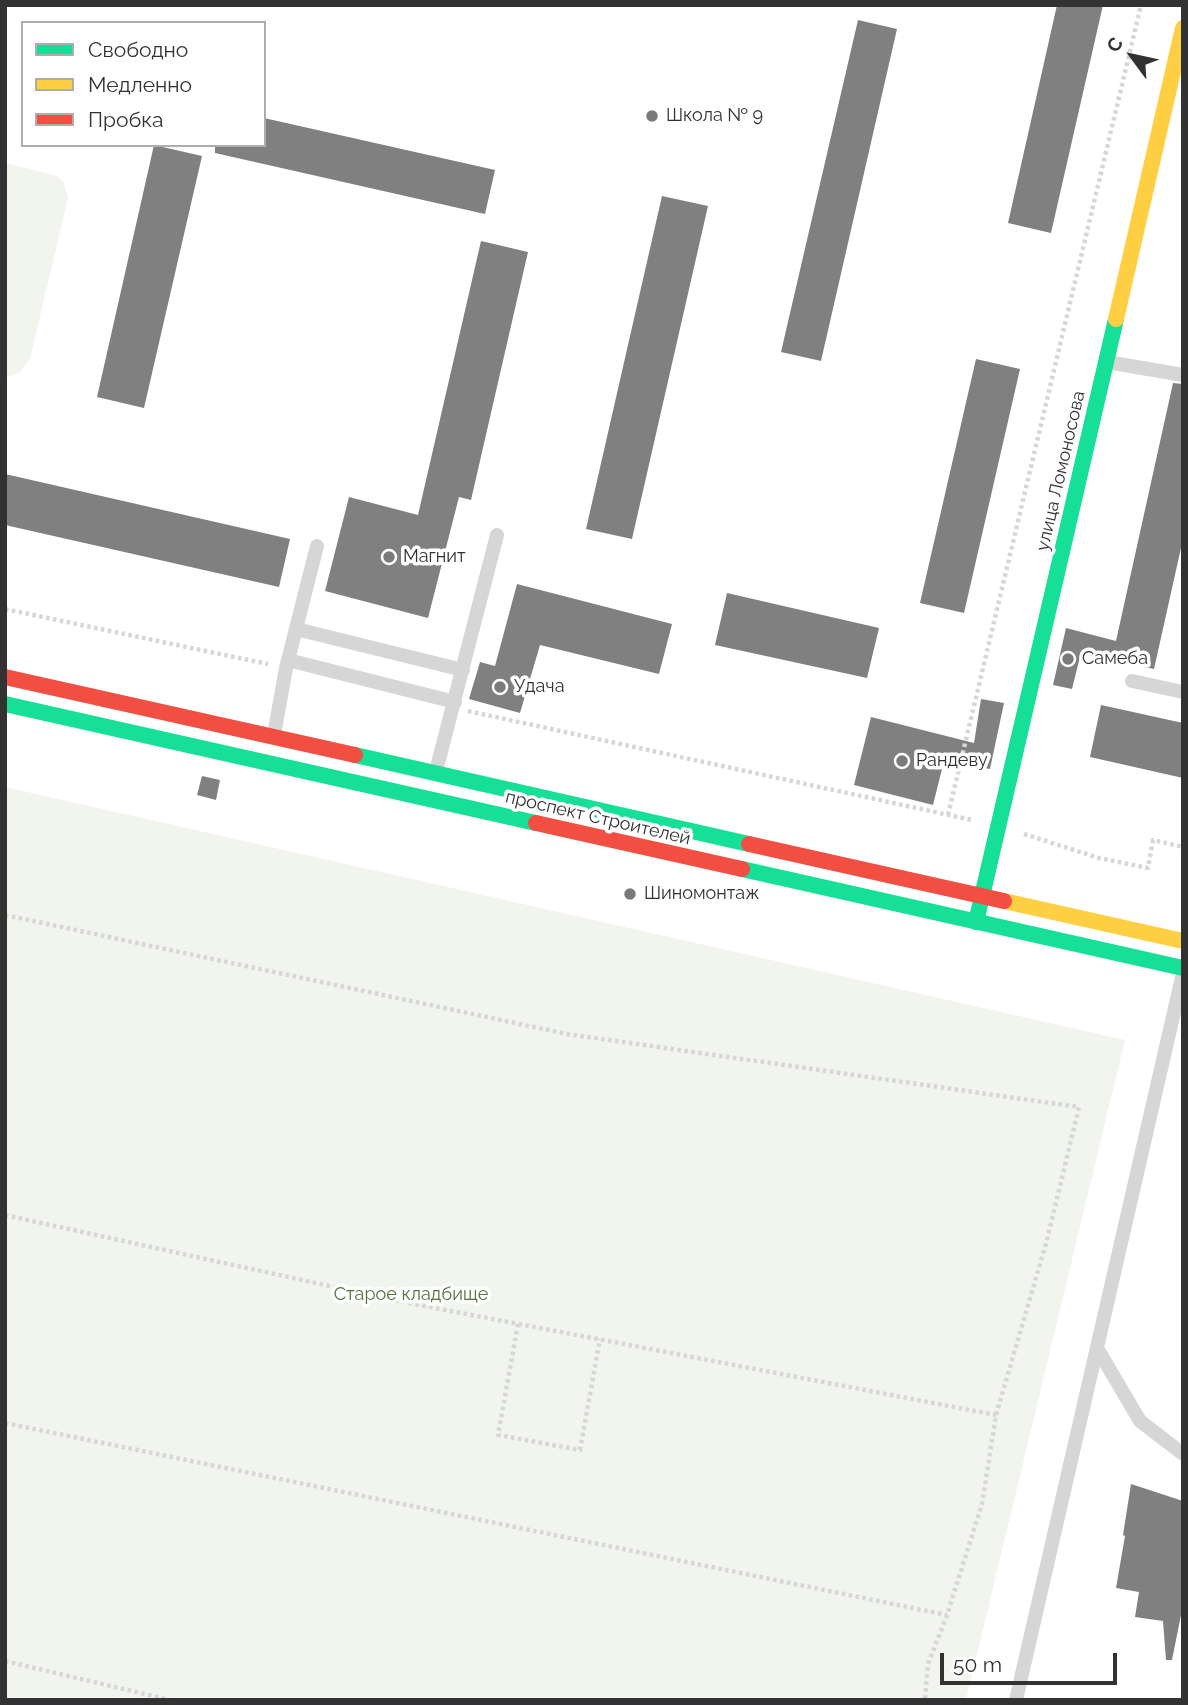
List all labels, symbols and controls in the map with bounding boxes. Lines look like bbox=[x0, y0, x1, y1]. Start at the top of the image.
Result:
legend bbox=[21, 21, 266, 147]
north arrow bbox=[1097, 21, 1167, 91]
text: С bbox=[1102, 33, 1127, 56]
text: Свободно bbox=[88, 37, 188, 62]
text: Медленно bbox=[88, 72, 192, 97]
place label: Школа № 9 bbox=[666, 105, 763, 127]
text: Пробка bbox=[88, 107, 164, 132]
marker: Школа № 9 bbox=[644, 108, 660, 124]
street label: улица Ломоносова bbox=[1032, 389, 1090, 553]
place label: Магнит bbox=[403, 546, 466, 568]
marker: Магнит bbox=[381, 549, 397, 565]
place label: Самеба bbox=[1082, 648, 1148, 670]
marker: Самеба bbox=[1060, 651, 1076, 667]
place label: Удача bbox=[514, 676, 564, 698]
marker: Удача bbox=[492, 679, 508, 695]
place label: Рандеву bbox=[916, 750, 988, 772]
marker: Рандеву bbox=[894, 753, 910, 769]
street label: проспект Строителей bbox=[503, 786, 693, 850]
place label: Шиномонтаж bbox=[644, 883, 759, 905]
marker: Шиномонтаж bbox=[622, 886, 638, 902]
park label: Старое кладбище bbox=[334, 1284, 488, 1306]
scale bar bbox=[943, 1638, 1120, 1682]
text: 50 m bbox=[953, 1652, 1002, 1677]

